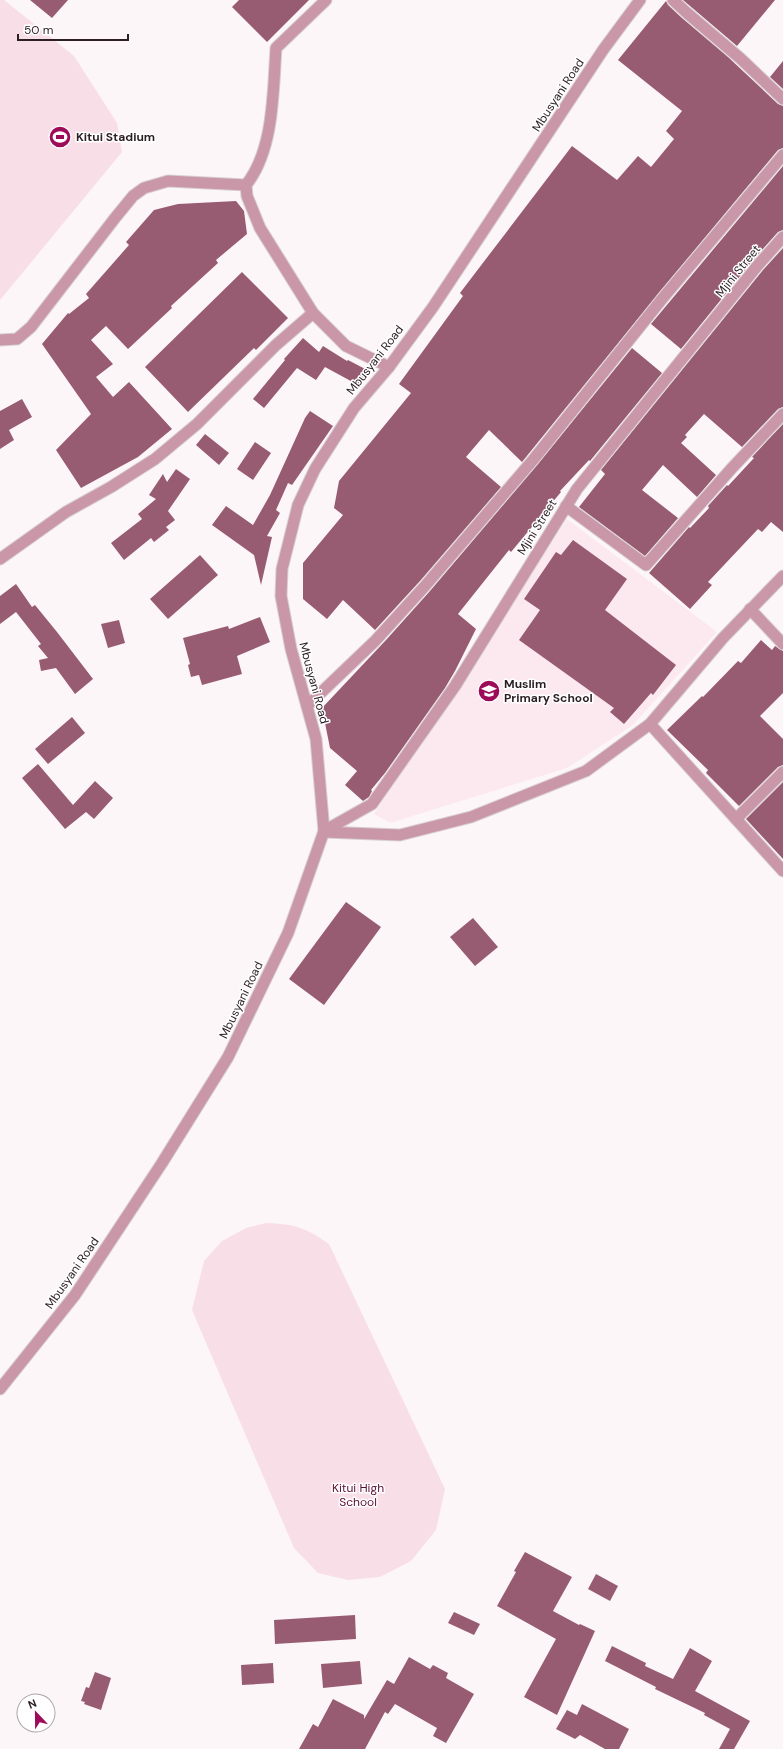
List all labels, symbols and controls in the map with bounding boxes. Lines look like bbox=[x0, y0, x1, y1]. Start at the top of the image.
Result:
scale bar bbox=[18, 16, 128, 42]
text: 50 m bbox=[24, 22, 53, 38]
street label: Mbusyani Road bbox=[528, 55, 588, 135]
sports icon: Kitui Stadium bbox=[47, 124, 73, 150]
place label: Kitui Stadium bbox=[76, 129, 155, 145]
street label: Mjini Street bbox=[712, 241, 764, 300]
street label: Mbusyani Road bbox=[343, 322, 407, 398]
street label: Mjini Street bbox=[514, 496, 561, 558]
street label: Mbusyani Road bbox=[295, 640, 333, 726]
place label: Muslim Primary School bbox=[504, 676, 593, 706]
school or university icon: Muslim Primary School bbox=[476, 678, 502, 704]
street label: Mbusyani Road bbox=[215, 959, 267, 1041]
street label: Mbusyani Road bbox=[41, 1234, 103, 1312]
park label: Kitui High School bbox=[332, 1480, 384, 1510]
north arrow bbox=[16, 1693, 56, 1733]
text: N bbox=[26, 1696, 39, 1712]

